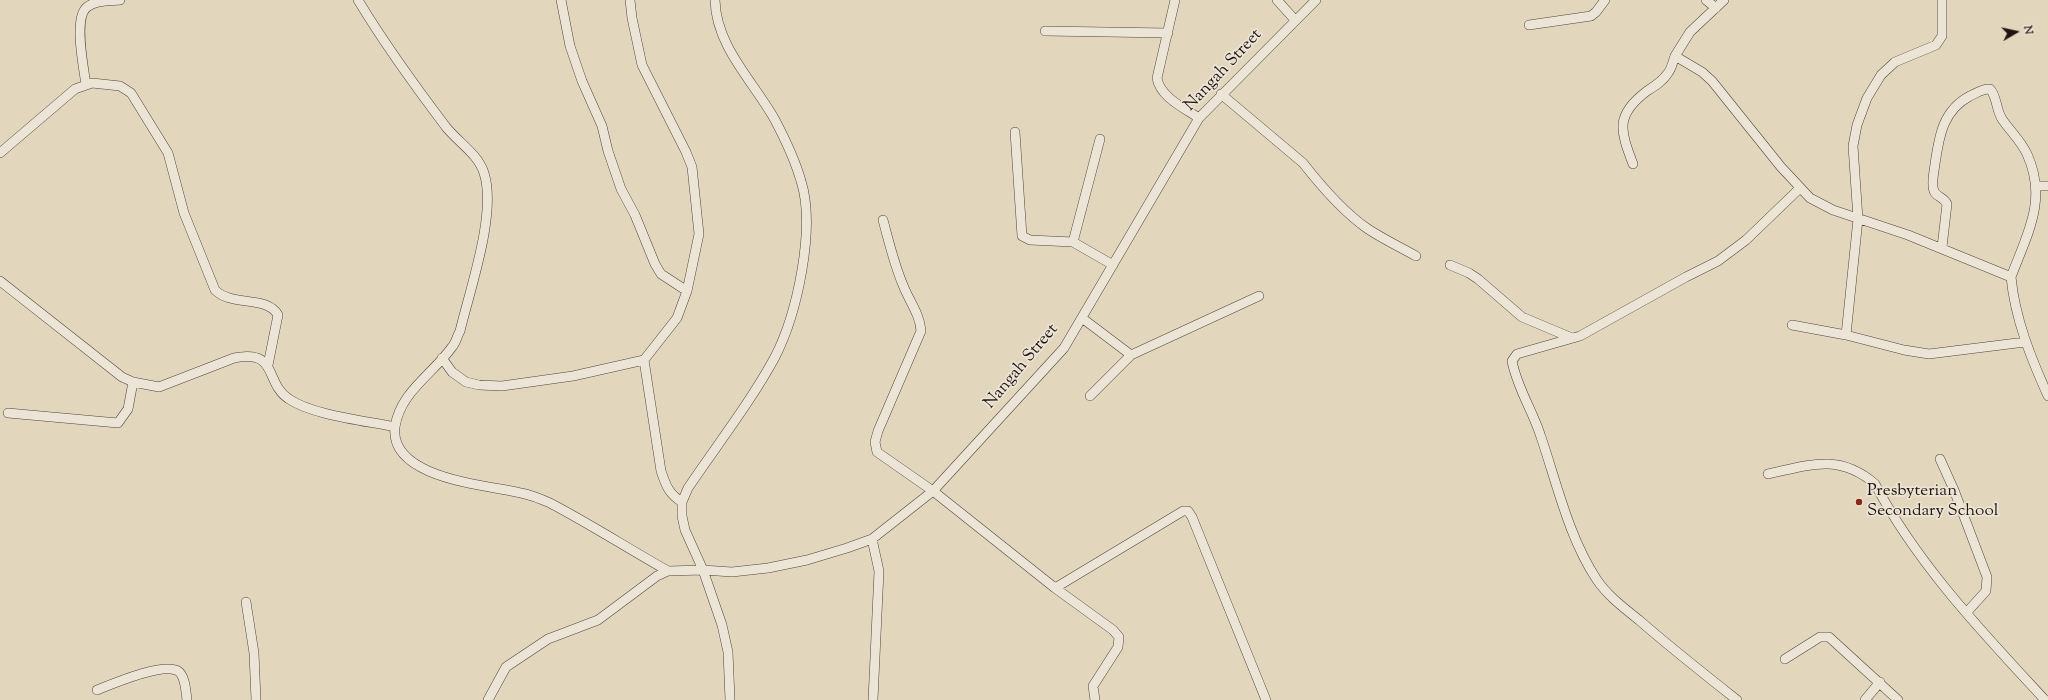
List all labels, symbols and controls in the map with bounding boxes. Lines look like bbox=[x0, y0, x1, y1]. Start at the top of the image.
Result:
north arrow bbox=[1996, 12, 2036, 52]
text: N bbox=[2019, 25, 2036, 36]
street label: Nangah Street bbox=[1181, 26, 1267, 116]
street label: Nangah Street bbox=[980, 320, 1064, 414]
place label: Presbyterian Secondary School bbox=[1867, 482, 1998, 522]
marker: Presbyterian Secondary School bbox=[1854, 497, 1864, 507]

